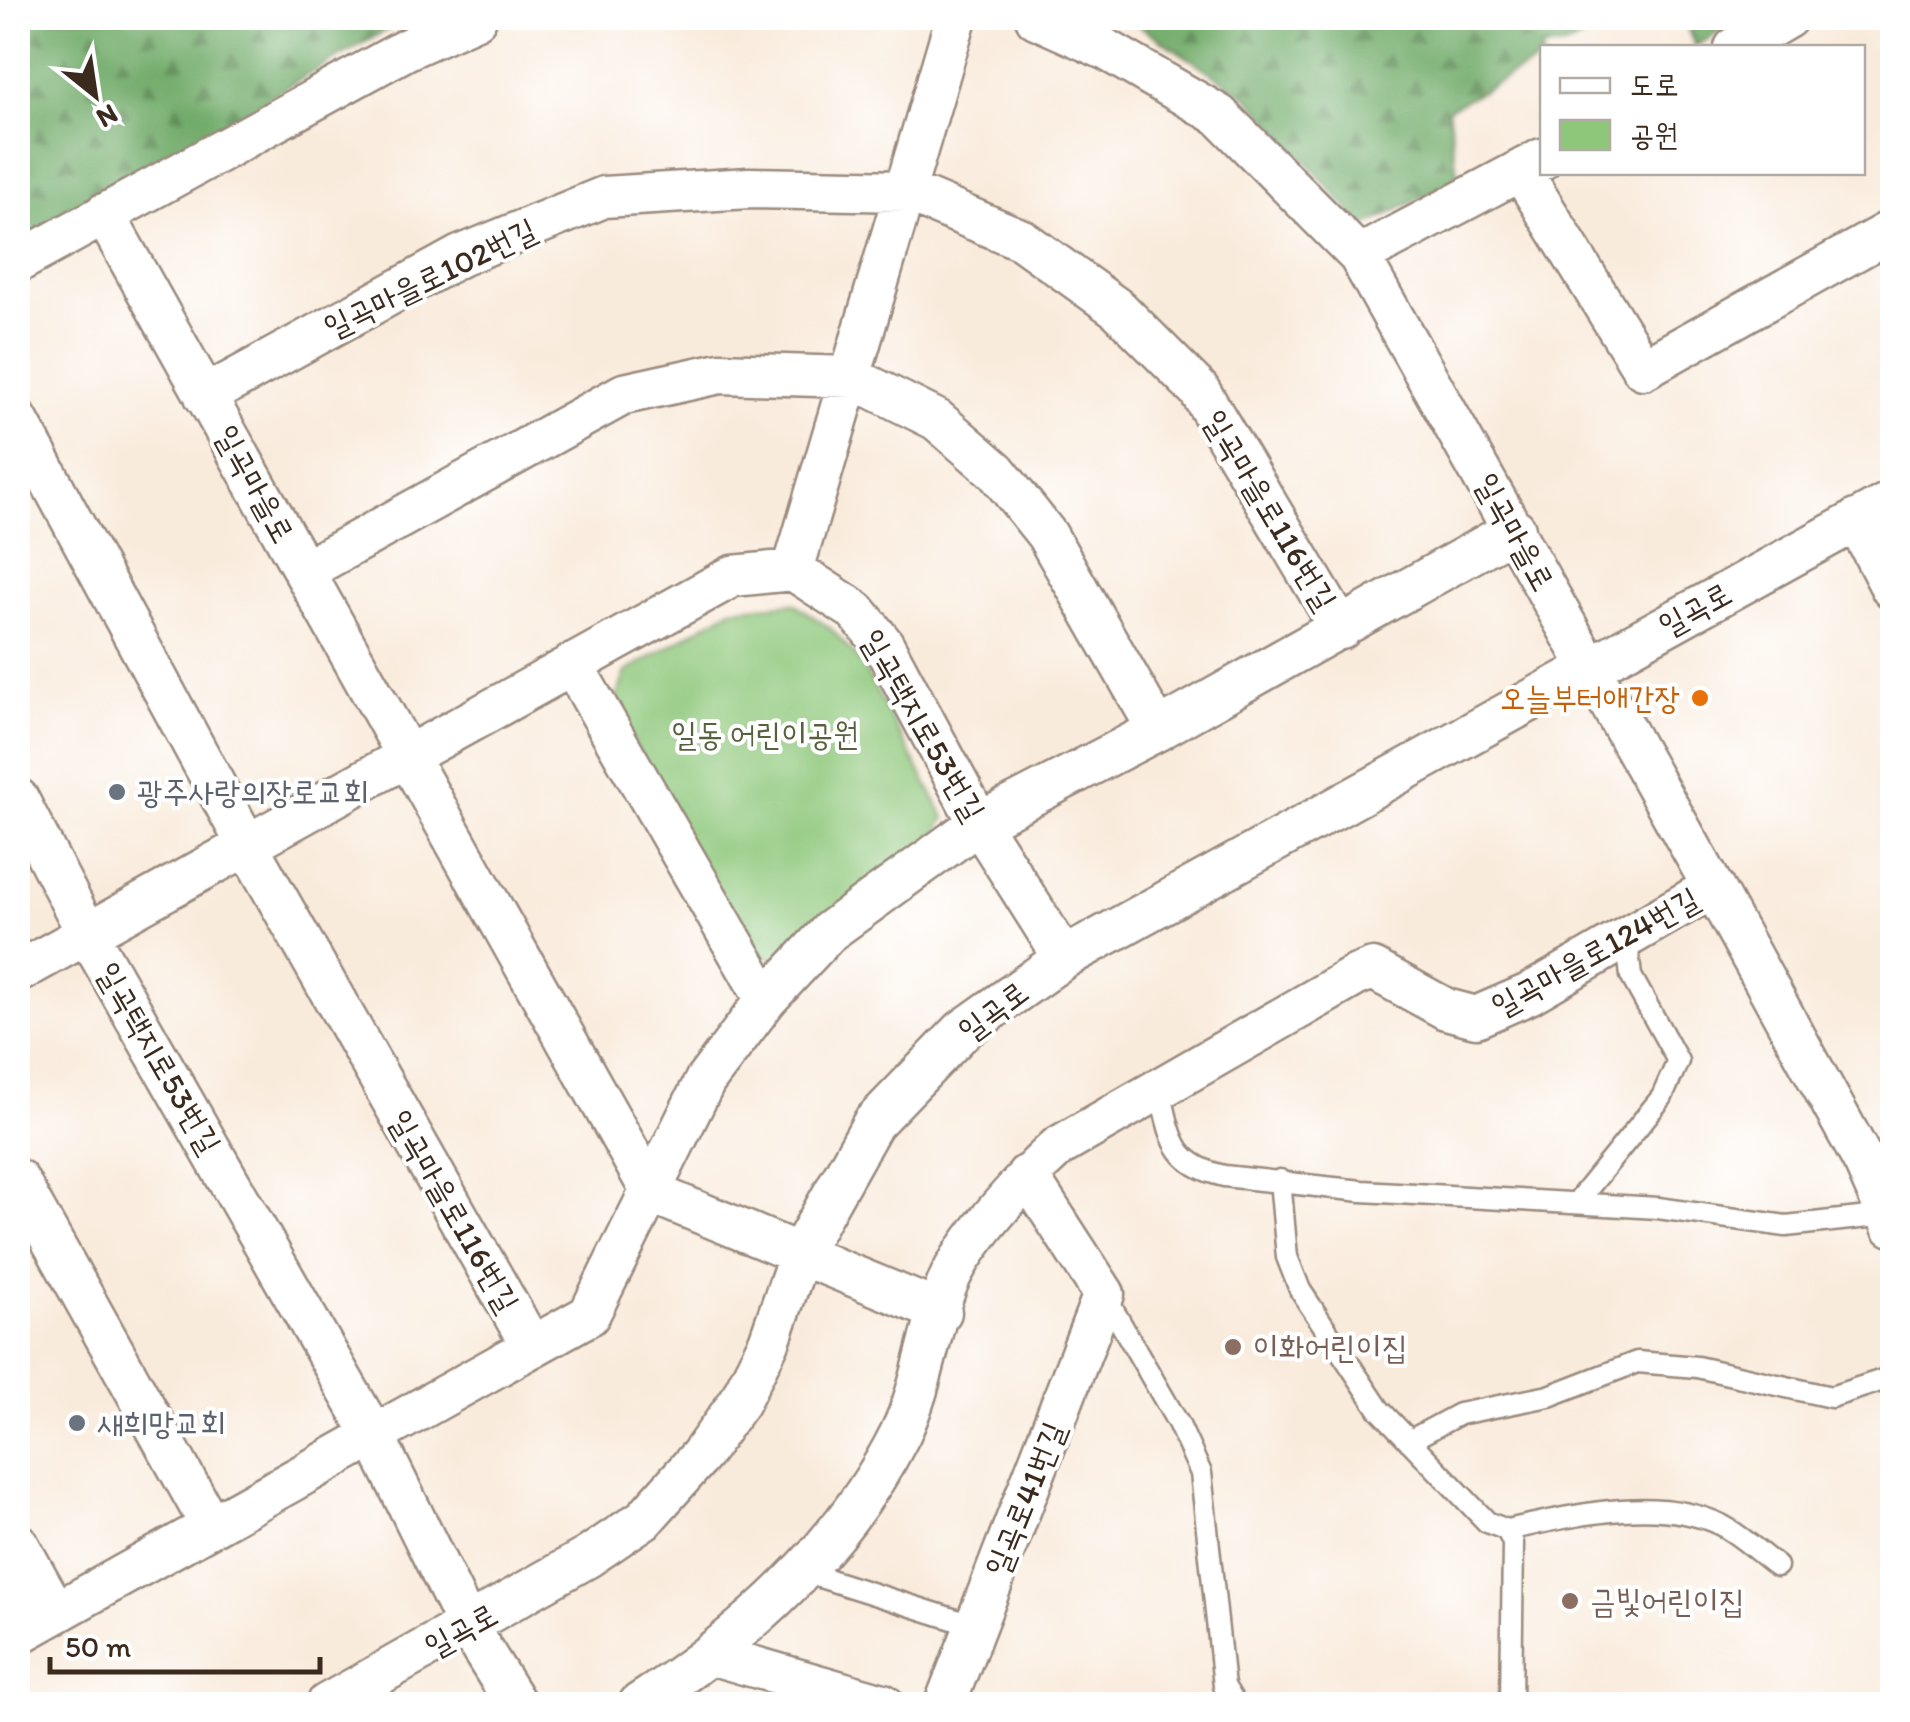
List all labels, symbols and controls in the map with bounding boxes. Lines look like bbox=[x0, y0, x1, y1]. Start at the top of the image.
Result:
north arrow bbox=[45, 45, 145, 145]
legend bbox=[1540, 45, 1865, 175]
text: 도로 bbox=[1630, 66, 1678, 103]
text: N bbox=[91, 97, 124, 136]
text: 공원 bbox=[1630, 116, 1678, 153]
street label: 일곡마을로102번길 bbox=[318, 210, 542, 346]
street label: 일곡마을로116번길 bbox=[1195, 403, 1345, 617]
street label: 일곡마을로 bbox=[207, 418, 303, 550]
street label: 일곡마을로 bbox=[1467, 466, 1563, 598]
street label: 일곡로 bbox=[1652, 574, 1738, 644]
street label: 일곡택지로53번길 bbox=[853, 623, 993, 827]
place label: 오늘부터애간장 bbox=[1500, 679, 1680, 717]
marker: 오늘부터애간장 bbox=[1689, 687, 1711, 709]
park label: 일동 어린이공원 bbox=[671, 715, 859, 753]
place label: 광주사랑의장로교회 bbox=[137, 773, 369, 811]
marker: 광주사랑의장로교회 bbox=[106, 781, 128, 803]
street label: 일곡마을로124번길 bbox=[1485, 879, 1705, 1025]
street label: 일곡택지로53번길 bbox=[89, 956, 229, 1160]
street label: 일곡로 bbox=[951, 973, 1035, 1049]
street label: 일곡마을로116번길 bbox=[381, 1103, 527, 1319]
place label: 이화어린이집 bbox=[1253, 1328, 1408, 1366]
marker: 이화어린이집 bbox=[1222, 1336, 1244, 1358]
place label: 새희망교회 bbox=[97, 1404, 226, 1442]
marker: 새희망교회 bbox=[66, 1412, 88, 1434]
street label: 일곡로41번길 bbox=[977, 1416, 1073, 1582]
place label: 금빛어린이집 bbox=[1590, 1582, 1745, 1620]
marker: 금빛어린이집 bbox=[1559, 1590, 1581, 1612]
street label: 일곡로 bbox=[418, 1595, 504, 1665]
scale bar bbox=[50, 1612, 320, 1674]
text: 50 m bbox=[65, 1628, 131, 1665]

